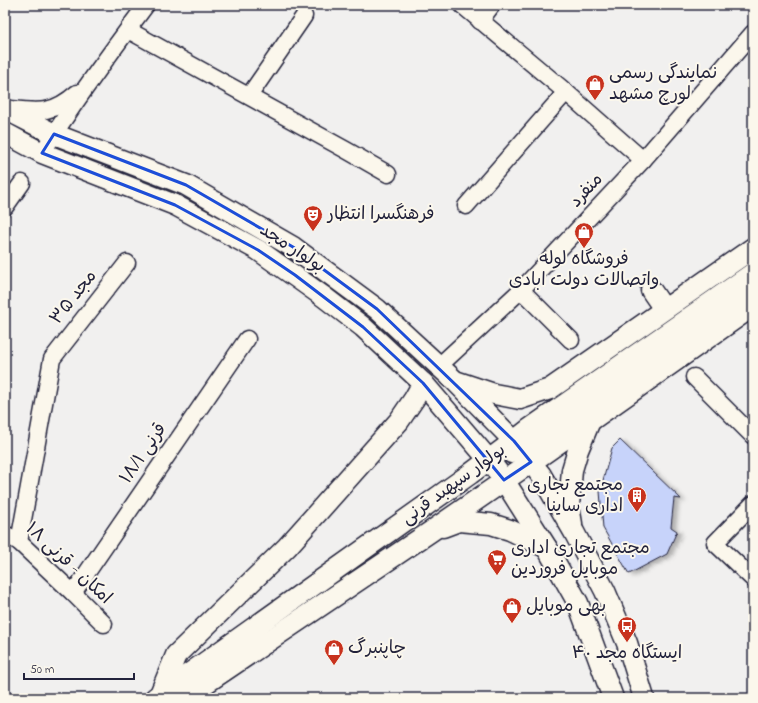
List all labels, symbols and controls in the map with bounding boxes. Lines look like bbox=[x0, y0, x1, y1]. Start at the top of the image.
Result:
place label: نمایندگی رسمی لورچ مشهد bbox=[609, 61, 717, 108]
shop icon: نمایندگی رسمی لورچ مشهد bbox=[584, 73, 606, 101]
street label: منفرد bbox=[564, 168, 610, 214]
place label: فرهنگسرا انتظار bbox=[326, 202, 434, 228]
theatre icon: فرهنگسرا انتظار bbox=[302, 204, 324, 232]
street label: بولوار مجد bbox=[254, 218, 330, 280]
shop icon: فروشگاه لوله واتصالات دولت ابادی bbox=[573, 221, 595, 249]
place label: فروشگاه لوله واتصالات دولت ابادی bbox=[509, 247, 659, 294]
street label: مجد ۳۵ bbox=[44, 265, 104, 331]
street label: قرنی ۱۸/۱ bbox=[114, 418, 174, 490]
street label: بولوار سپهبد قرنی bbox=[396, 438, 512, 532]
place label: مجتمع تجاری اداری ساینا bbox=[527, 473, 623, 520]
building icon: مجتمع تجاری اداری ساینا bbox=[626, 485, 648, 513]
street label: امکان - قرنی ۱۸ bbox=[19, 517, 117, 611]
place label: مجتمع تجاری اداری موبایل فروردین bbox=[511, 536, 650, 583]
supermarket icon: مجتمع تجاری اداری موبایل فروردین bbox=[486, 548, 508, 576]
place label: بهی موبایل bbox=[526, 594, 606, 620]
shop icon: بهی موبایل bbox=[501, 596, 523, 624]
bus stop icon: ایستگاه مجد ۴۰ bbox=[616, 615, 638, 643]
place label: چاپنبرگ bbox=[348, 636, 406, 662]
shop icon: چاپنبرگ bbox=[323, 638, 345, 666]
place label: ایستگاه مجد ۴۰ bbox=[572, 641, 682, 667]
scale bar bbox=[24, 655, 134, 681]
text: 50 m bbox=[30, 661, 54, 679]

